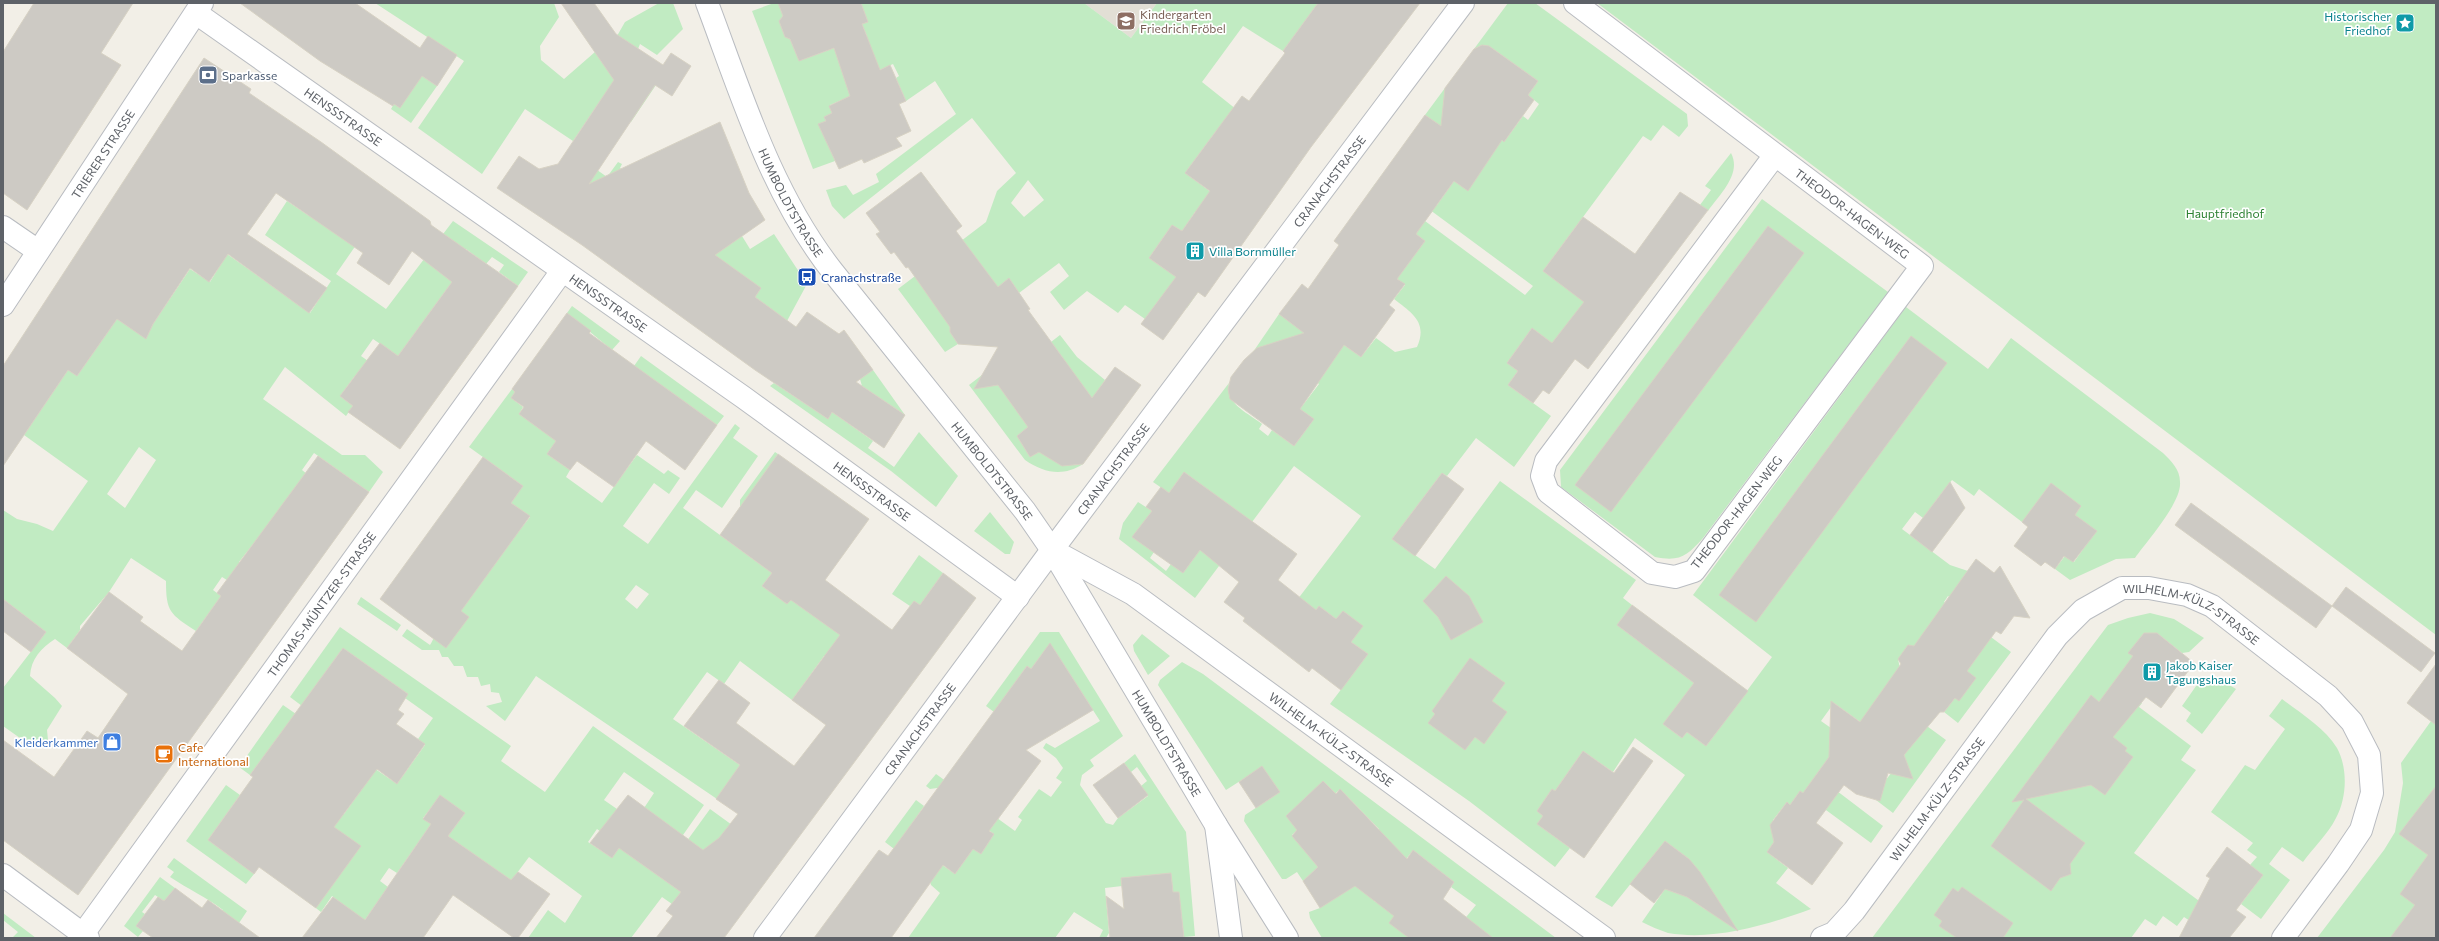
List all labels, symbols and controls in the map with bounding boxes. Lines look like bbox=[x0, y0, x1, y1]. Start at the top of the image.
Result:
place label: Kindergarten Friedrich Fröbel bbox=[1140, 7, 1226, 35]
place label: Historischer Friedhof bbox=[2324, 9, 2391, 37]
school or university icon: Kindergarten Friedrich Fröbel bbox=[1115, 10, 1137, 32]
place icon: Historischer Friedhof bbox=[2394, 12, 2416, 34]
bank icon: Sparkasse bbox=[197, 64, 219, 86]
place label: Sparkasse bbox=[222, 68, 277, 82]
street label: HENSSSTRASSE bbox=[302, 84, 385, 148]
street label: TRIERER STRASSE bbox=[68, 107, 137, 201]
street label: CRANACHSTRASSE bbox=[1290, 133, 1368, 230]
street label: HUMBOLDTSTRASSE bbox=[756, 146, 827, 260]
street label: THEODOR-HAGEN-WEG bbox=[1792, 165, 1912, 261]
park label: Hauptfriedhof bbox=[2186, 206, 2264, 220]
building icon: Villa Bornmüller bbox=[1184, 240, 1206, 262]
place label: Villa Bornmüller bbox=[1209, 244, 1296, 258]
bus stop icon: Cranachstraße bbox=[796, 266, 818, 288]
place label: Cranachstraße bbox=[821, 270, 901, 284]
street label: HENSSSTRASSE bbox=[567, 271, 650, 335]
street label: HUMBOLDTSTRASSE bbox=[949, 419, 1036, 522]
street label: CRANACHSTRASSE bbox=[1074, 420, 1152, 517]
street label: THEODOR-HAGEN-WEG bbox=[1687, 453, 1785, 571]
street label: HENSSSTRASSE bbox=[831, 458, 913, 523]
street label: THOMAS-MÜNTZER-STRASSE bbox=[264, 529, 378, 679]
street label: WILHELM-KÜLZ-STRASSE bbox=[2123, 580, 2262, 647]
place label: Jakob Kaiser Tagungshaus bbox=[2166, 658, 2236, 686]
building icon: Jakob Kaiser Tagungshaus bbox=[2141, 661, 2163, 683]
street label: CRANACHSTRASSE bbox=[881, 680, 958, 778]
street label: HUMBOLDTSTRASSE bbox=[1130, 687, 1204, 799]
street label: WILHELM-KÜLZ-STRASSE bbox=[1267, 689, 1396, 789]
shop icon: Kleiderkammer bbox=[101, 731, 123, 753]
street label: WILHELM-KÜLZ-STRASSE bbox=[1886, 734, 1987, 864]
place label: Kleiderkammer bbox=[15, 735, 98, 749]
place label: Cafe International bbox=[178, 740, 249, 768]
cafe icon: Cafe International bbox=[153, 743, 175, 765]

